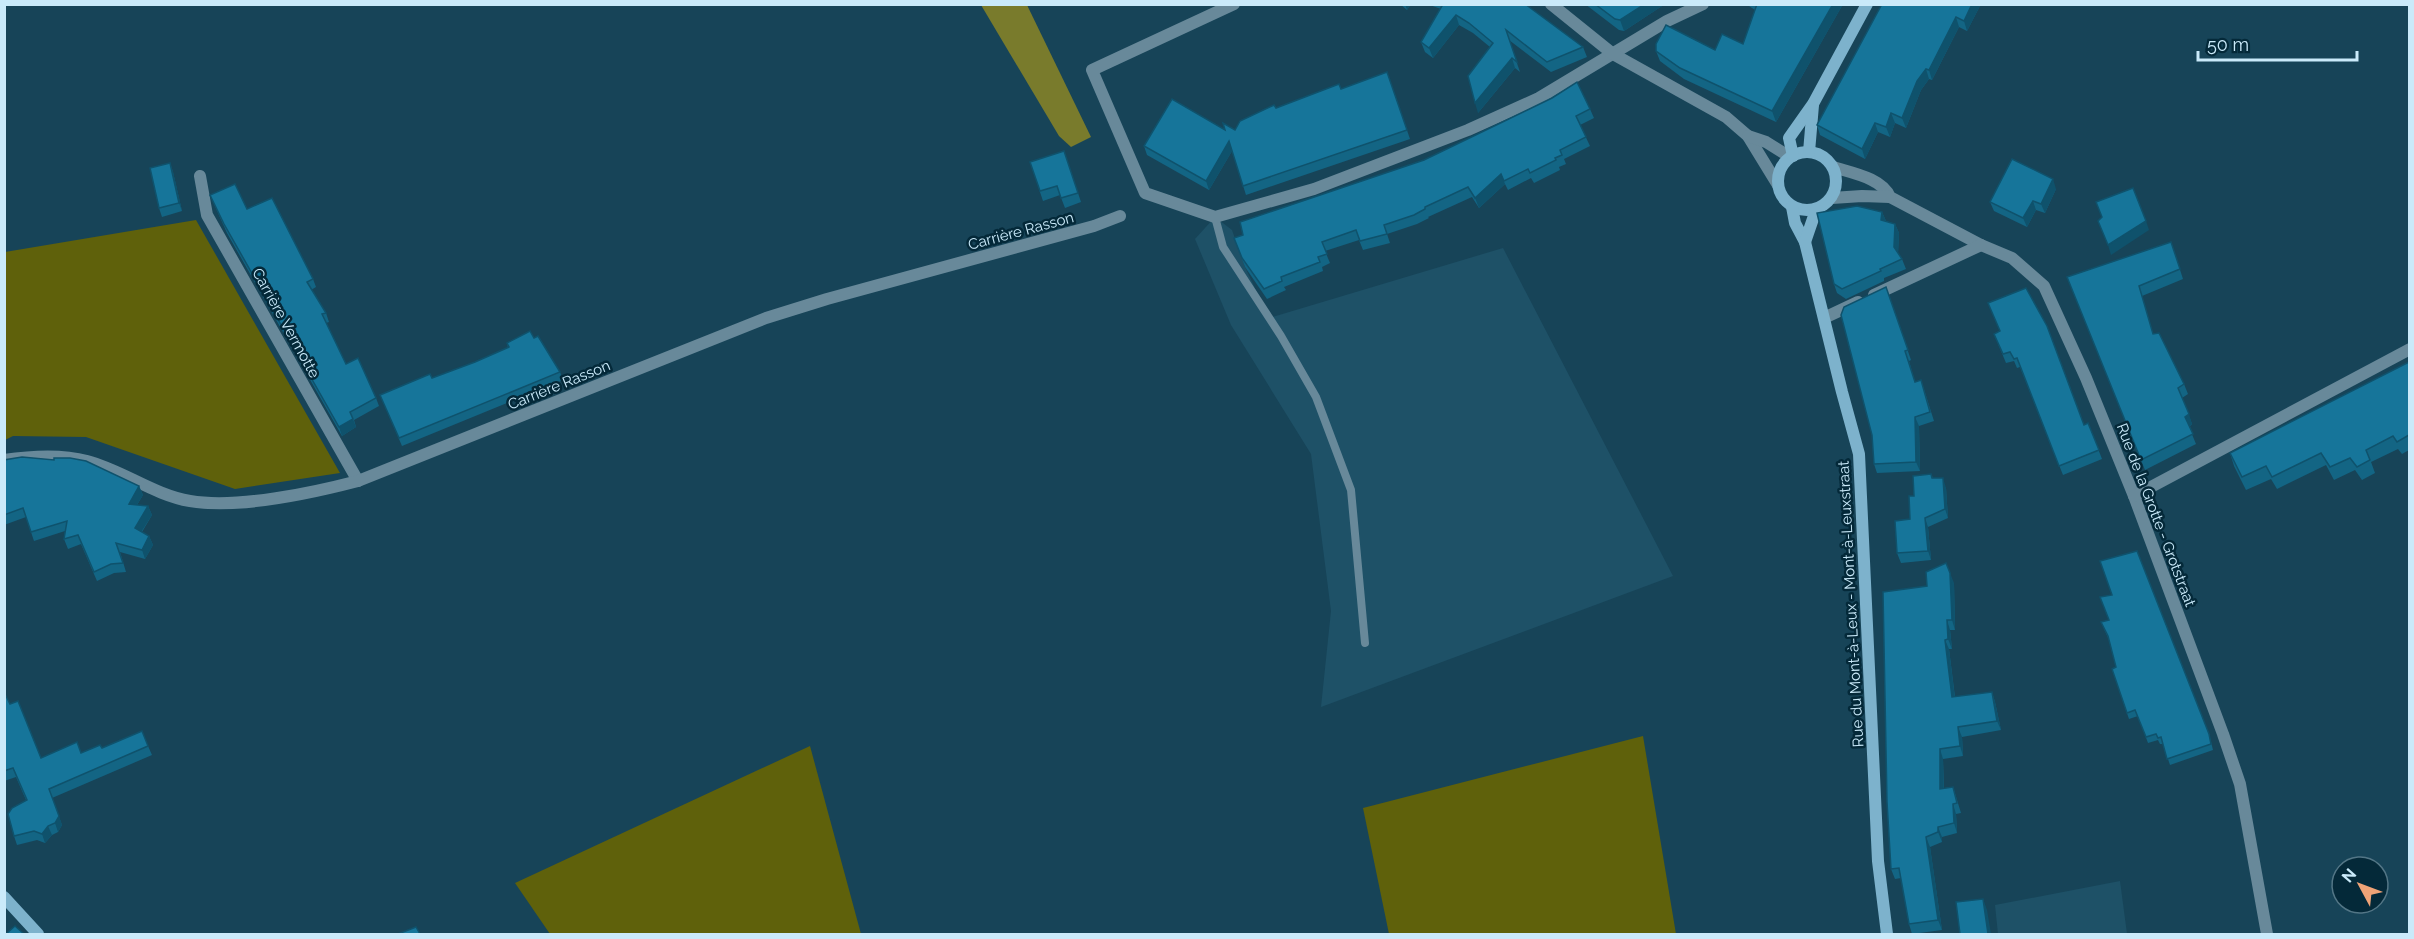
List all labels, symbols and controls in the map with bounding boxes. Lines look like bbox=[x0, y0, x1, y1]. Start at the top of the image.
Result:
scale bar bbox=[2198, 24, 2357, 62]
text: 50 m bbox=[2207, 34, 2249, 55]
street label: Carrière Rasson bbox=[966, 208, 1076, 254]
street label: Carrière Vermotte bbox=[248, 265, 324, 381]
street label: Carrière Rasson bbox=[505, 356, 613, 414]
street label: Rue de la Grotte - Grotstraat bbox=[2113, 421, 2199, 609]
street label: Rue du Mont-à-Leux - Mont-à-Leuxstraat bbox=[1835, 460, 1867, 748]
north arrow bbox=[2330, 855, 2390, 915]
text: N bbox=[2338, 865, 2360, 886]

